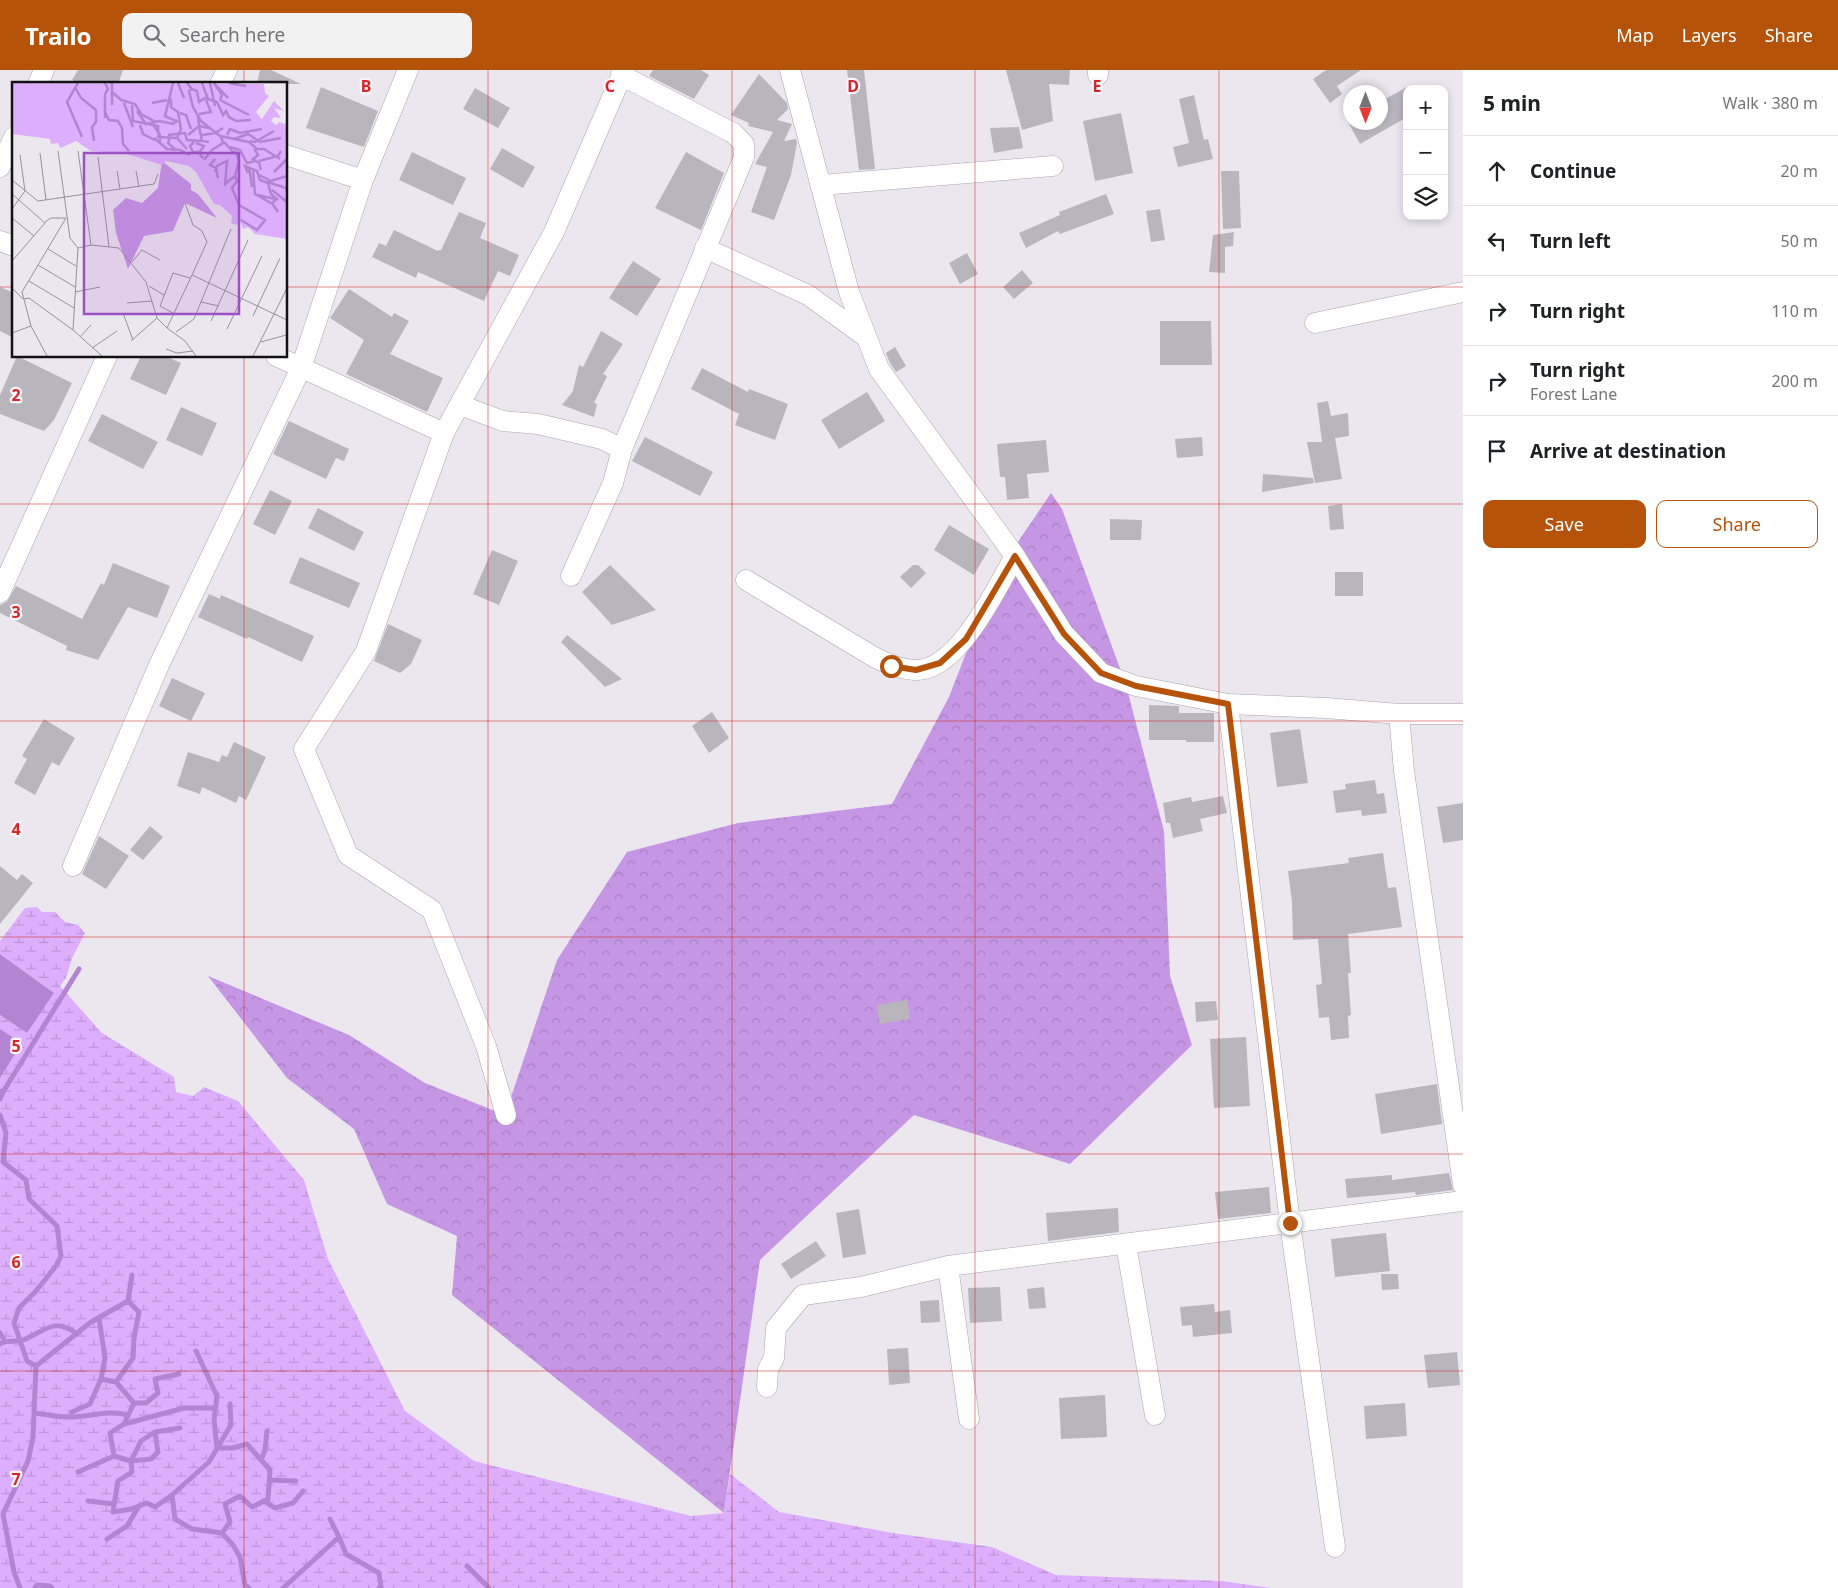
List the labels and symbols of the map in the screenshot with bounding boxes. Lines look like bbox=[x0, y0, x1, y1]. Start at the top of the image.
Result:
text: B bbox=[361, 75, 371, 97]
text: C bbox=[605, 75, 615, 97]
text: D bbox=[847, 75, 859, 97]
text: E bbox=[1093, 75, 1102, 97]
inset map bbox=[12, 82, 288, 358]
north arrow bbox=[1343, 85, 1388, 130]
text: 2 bbox=[11, 384, 21, 406]
text: 3 bbox=[11, 601, 21, 623]
route start bbox=[880, 655, 903, 678]
text: 4 bbox=[11, 818, 21, 840]
text: 5 bbox=[11, 1035, 21, 1057]
route end bbox=[1279, 1212, 1302, 1235]
text: 6 bbox=[11, 1251, 21, 1273]
text: 7 bbox=[11, 1468, 21, 1490]

